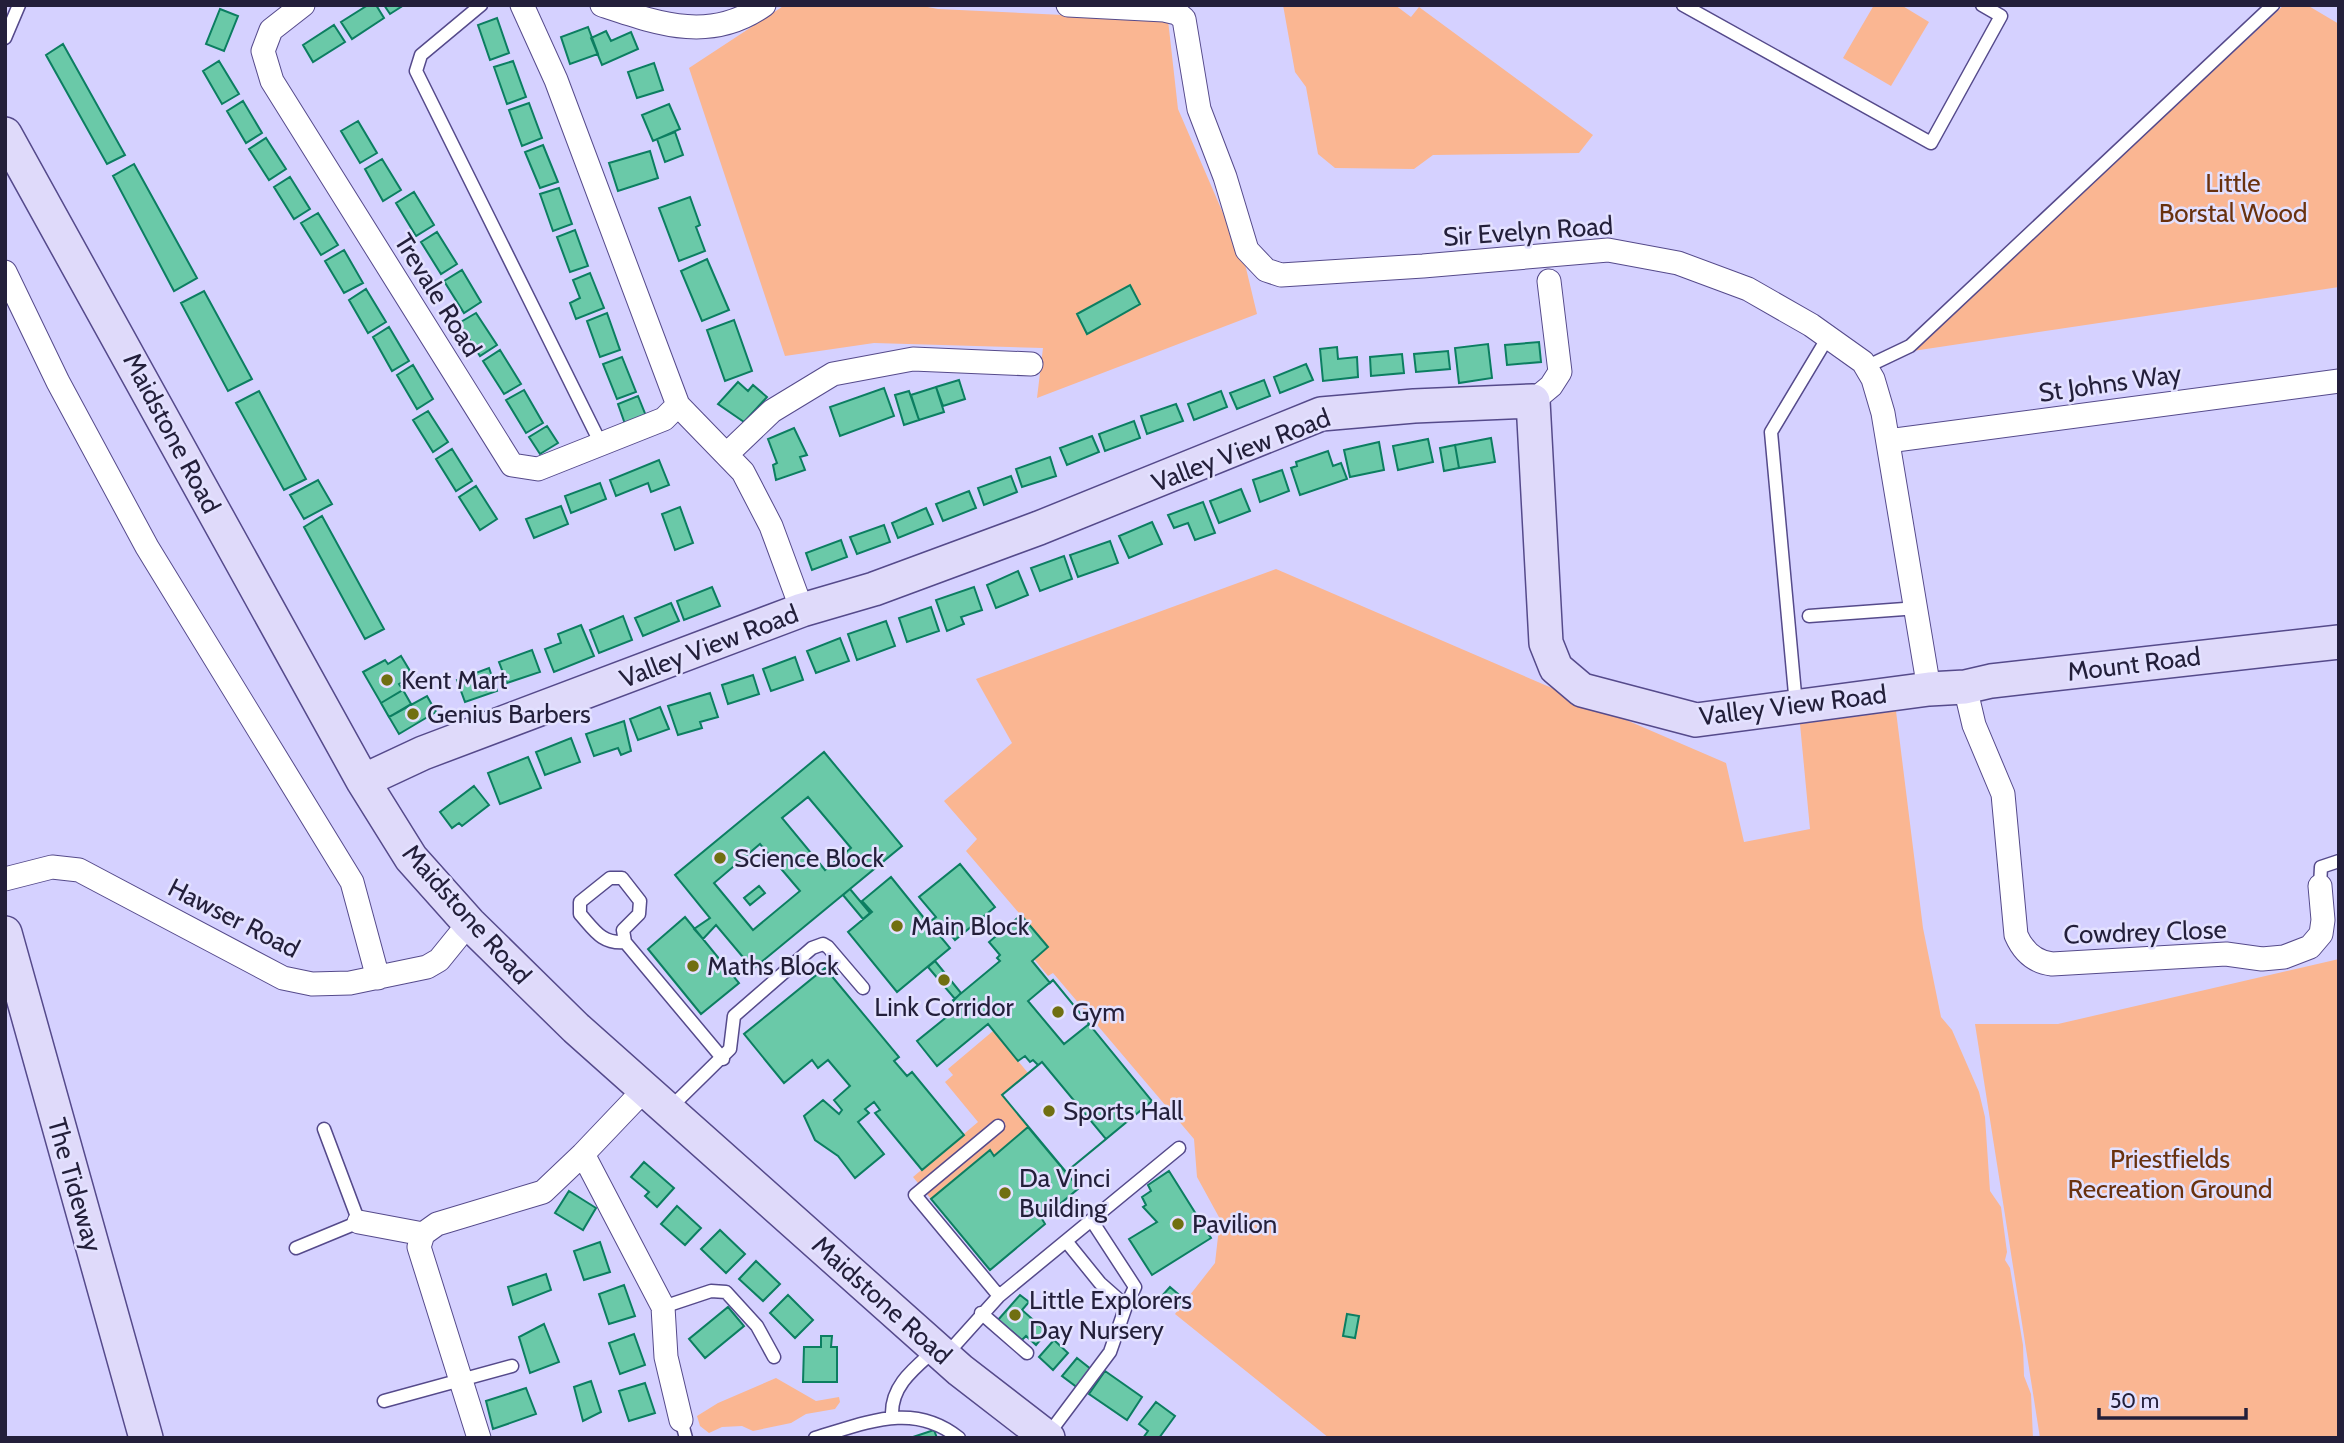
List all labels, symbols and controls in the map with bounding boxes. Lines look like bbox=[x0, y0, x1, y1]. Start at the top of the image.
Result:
park label: Little Borstal Wood bbox=[2159, 167, 2307, 229]
street label: Sir Evelyn Road bbox=[1442, 209, 1614, 253]
street label: Trevale Road bbox=[388, 227, 488, 363]
street label: Maidstone Road bbox=[116, 347, 228, 519]
street label: St Johns Way bbox=[2037, 357, 2183, 409]
street label: Valley View Road bbox=[1147, 401, 1335, 499]
street label: Valley View Road bbox=[615, 597, 803, 695]
street label: Mount Road bbox=[2066, 640, 2202, 688]
place label: Kent Mart bbox=[401, 664, 508, 696]
marker: Kent Mart bbox=[379, 672, 395, 688]
street label: Valley View Road bbox=[1697, 678, 1889, 732]
place label: Genius Barbers bbox=[427, 698, 591, 730]
marker: Genius Barbers bbox=[405, 706, 421, 722]
street label: Maidstone Road bbox=[396, 837, 538, 991]
place label: Science Block bbox=[734, 842, 885, 874]
marker: Science Block bbox=[712, 850, 728, 866]
street label: Hawser Road bbox=[163, 871, 305, 965]
place label: Main Block bbox=[911, 910, 1030, 942]
street label: Cowdrey Close bbox=[2063, 913, 2227, 951]
marker: Main Block bbox=[889, 918, 905, 934]
place label: Maths Block bbox=[707, 950, 839, 982]
marker: Maths Block bbox=[685, 958, 701, 974]
marker: Link Corridor bbox=[936, 972, 952, 988]
place label: Link Corridor bbox=[874, 991, 1014, 1023]
place label: Gym bbox=[1072, 996, 1125, 1028]
marker: Gym bbox=[1050, 1004, 1066, 1020]
place label: Sports Hall bbox=[1063, 1095, 1183, 1127]
marker: Sports Hall bbox=[1041, 1103, 1057, 1119]
street label: The Tideway bbox=[41, 1114, 109, 1256]
park label: Priestfields Recreation Ground bbox=[2068, 1143, 2272, 1205]
place label: Da Vinci Building bbox=[1019, 1162, 1110, 1224]
marker: Da Vinci Building bbox=[997, 1185, 1013, 1201]
place label: Pavilion bbox=[1192, 1208, 1277, 1240]
marker: Pavilion bbox=[1170, 1216, 1186, 1232]
street label: Maidstone Road bbox=[805, 1229, 959, 1371]
place label: Little Explorers Day Nursery bbox=[1029, 1284, 1192, 1346]
marker: Little Explorers Day Nursery bbox=[1007, 1307, 1023, 1323]
scale bar bbox=[2099, 1376, 2246, 1420]
text: 50 m bbox=[2110, 1388, 2159, 1413]

